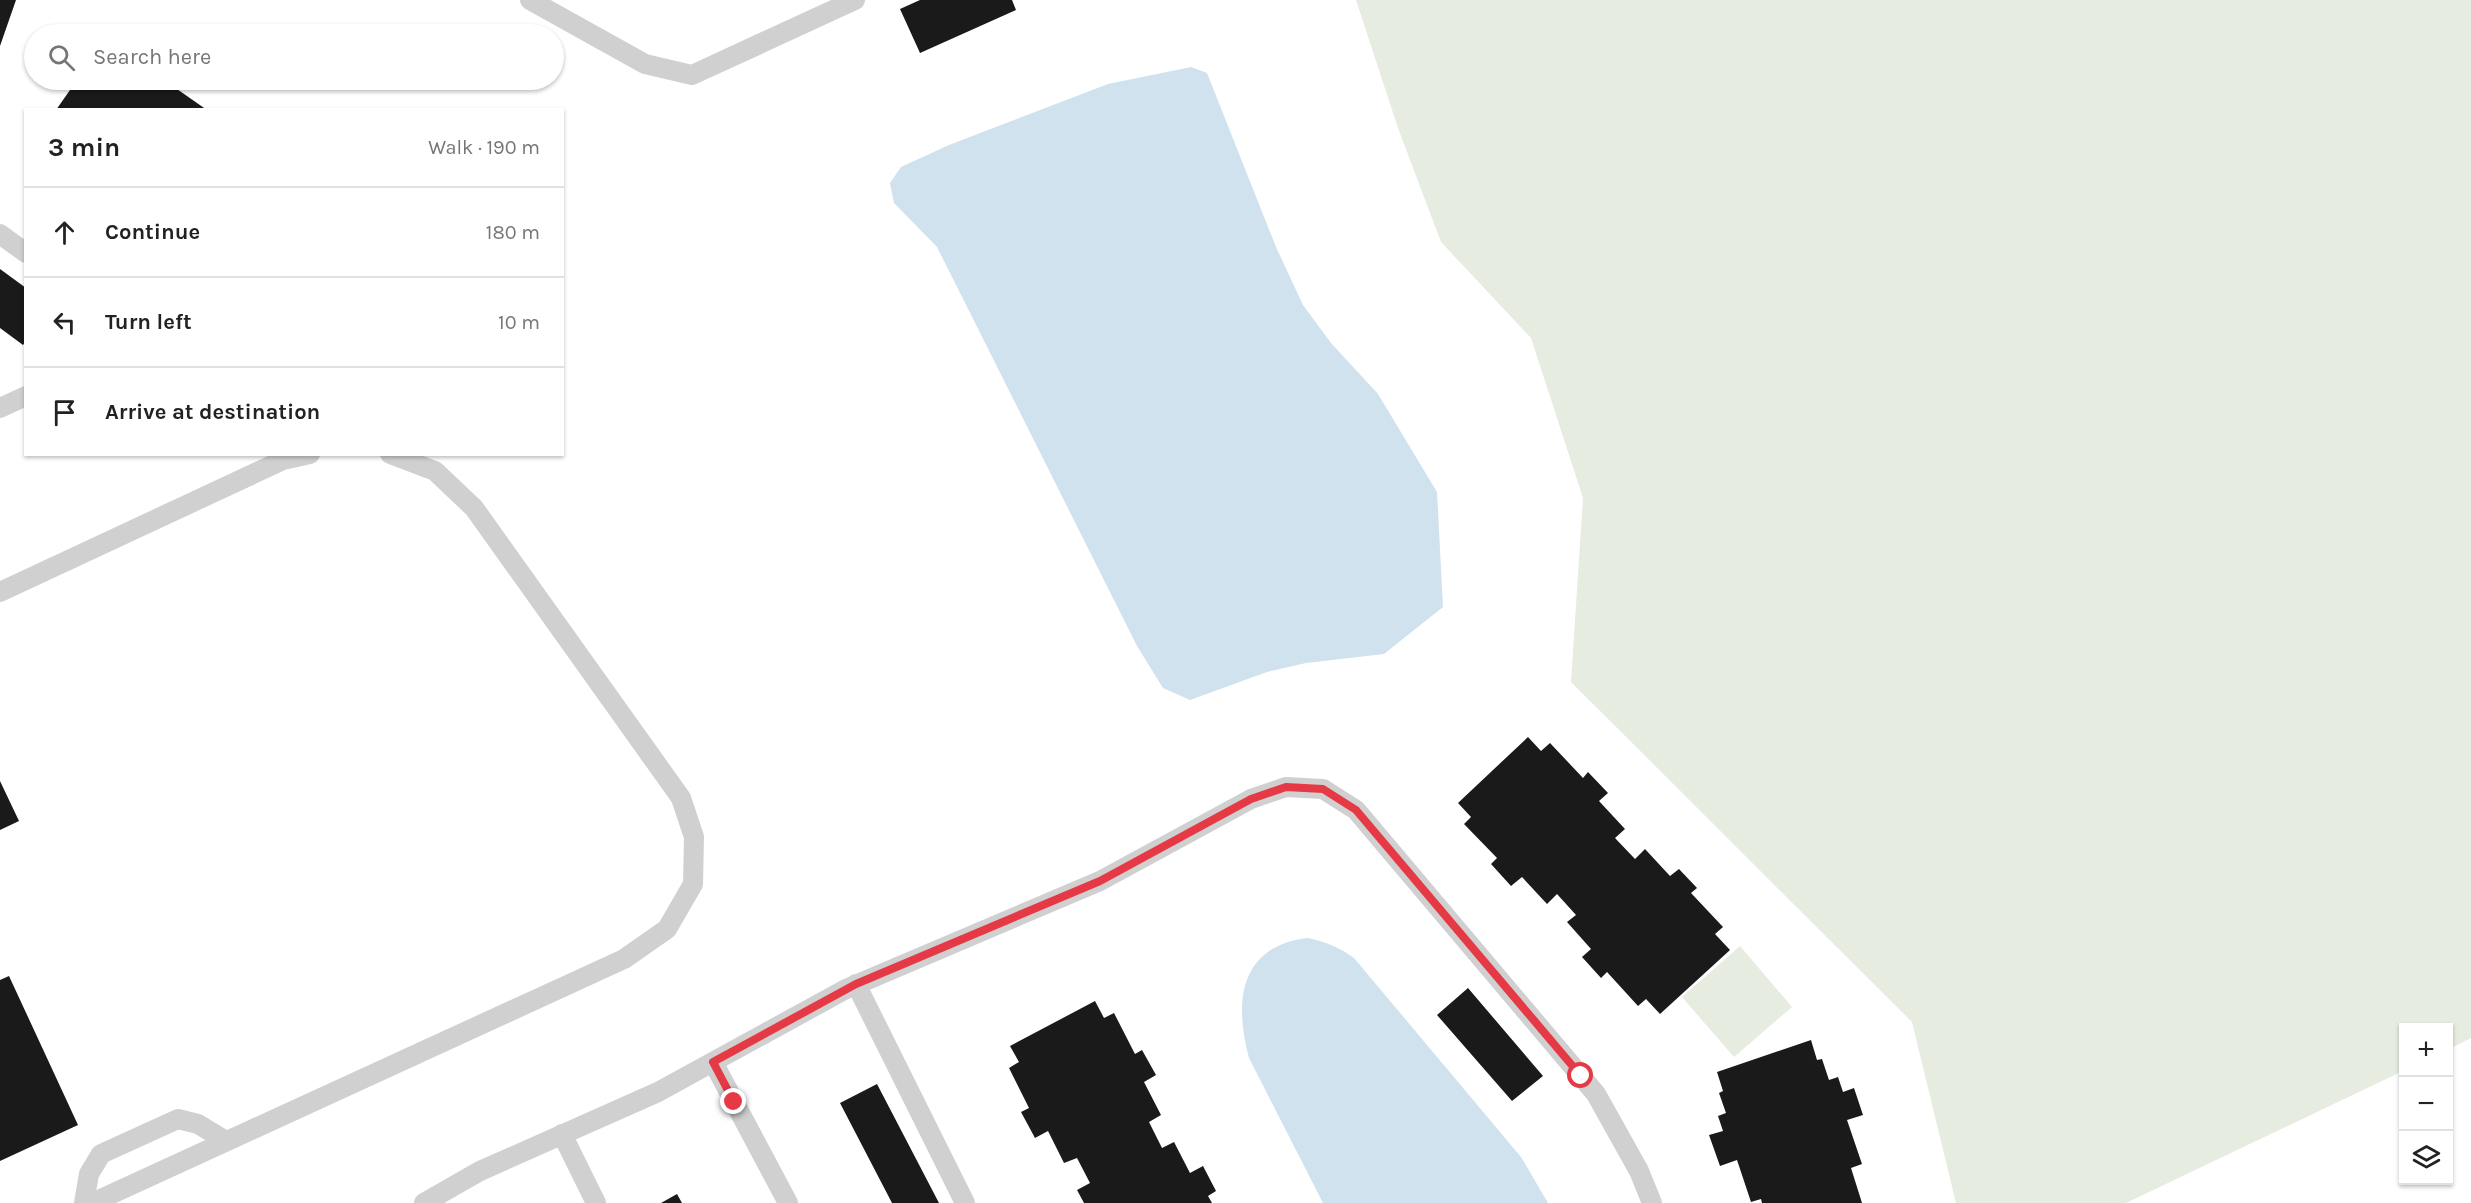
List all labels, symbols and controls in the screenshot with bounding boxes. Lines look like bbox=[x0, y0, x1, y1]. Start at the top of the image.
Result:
search box bbox=[24, 24, 564, 90]
icon: search bbox=[45, 41, 78, 74]
text: Search here bbox=[93, 44, 211, 70]
text: 3 min bbox=[48, 132, 120, 163]
text: Walk · 190 m bbox=[428, 136, 540, 159]
icon: ahead bbox=[48, 216, 81, 249]
text: Continue bbox=[105, 219, 200, 245]
text: 180 m bbox=[486, 221, 540, 244]
icon: left bbox=[48, 306, 81, 339]
text: Turn left bbox=[105, 309, 192, 335]
text: 10 m bbox=[498, 311, 540, 334]
icon: arrive bbox=[48, 396, 81, 429]
text: Arrive at destination bbox=[105, 399, 320, 425]
map controls bbox=[2399, 1023, 2453, 1185]
button: + bbox=[2399, 1023, 2453, 1077]
route start bbox=[1567, 1062, 1593, 1088]
button: − bbox=[2399, 1077, 2453, 1131]
route end bbox=[720, 1088, 746, 1114]
button: layers bbox=[2399, 1131, 2453, 1185]

